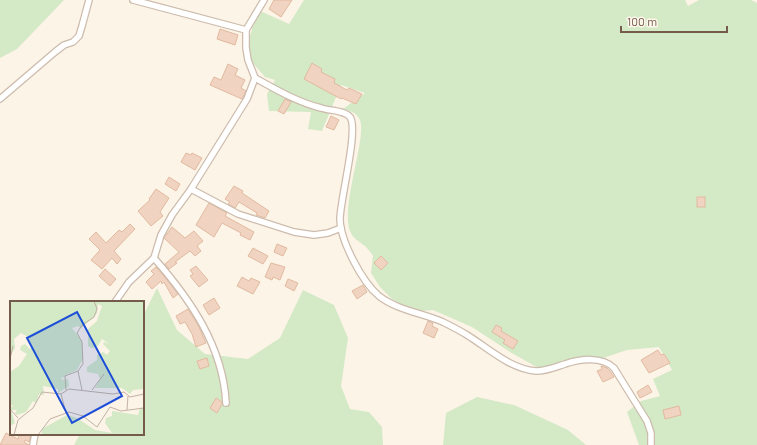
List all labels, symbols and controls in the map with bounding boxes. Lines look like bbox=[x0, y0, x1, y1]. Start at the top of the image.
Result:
scale bar bbox=[621, 8, 727, 34]
text: 100 m bbox=[627, 14, 657, 28]
inset map bbox=[10, 301, 144, 435]

